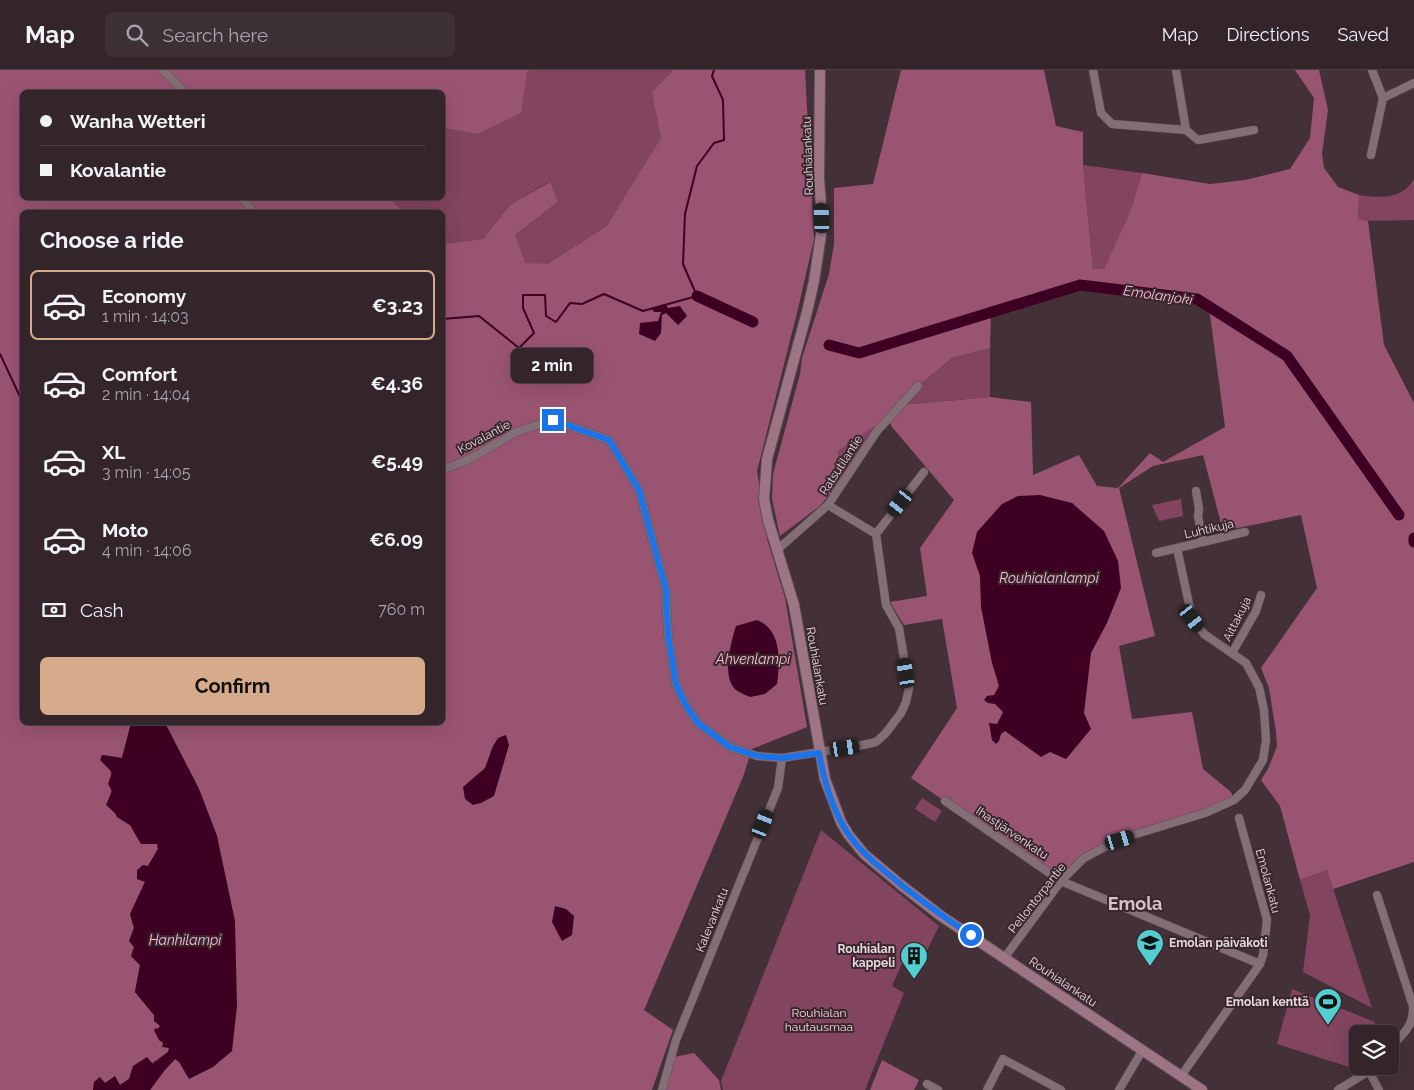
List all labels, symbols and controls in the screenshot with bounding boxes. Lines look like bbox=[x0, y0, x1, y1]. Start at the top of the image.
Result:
search box bbox=[105, 12, 455, 57]
text: Map bbox=[25, 20, 75, 49]
icon: search bbox=[123, 21, 151, 49]
text: Search here bbox=[163, 24, 268, 46]
text: Map bbox=[1162, 24, 1198, 45]
text: Directions bbox=[1226, 24, 1310, 45]
text: Saved bbox=[1338, 24, 1389, 45]
text: Wanha Wetteri bbox=[70, 110, 206, 132]
street label: Rouhialankatu bbox=[800, 116, 816, 196]
text: Kovalantie bbox=[70, 159, 166, 181]
car bbox=[813, 203, 830, 233]
text: Choose a ride bbox=[40, 227, 184, 253]
water label: Emolanjoki bbox=[1122, 282, 1195, 308]
icon: car bbox=[42, 283, 87, 328]
text: Economy bbox=[102, 285, 186, 307]
text: €3.23 bbox=[372, 294, 423, 316]
text: 1 min · 14:03 bbox=[102, 307, 189, 326]
callout: 2 min bbox=[512, 348, 594, 382]
text: 2 min bbox=[531, 356, 573, 375]
icon: car bbox=[42, 361, 87, 406]
text: Comfort bbox=[102, 363, 177, 385]
text: €4.36 bbox=[371, 372, 423, 394]
text: 2 min · 14:04 bbox=[102, 385, 190, 404]
route end bbox=[542, 409, 564, 431]
street label: Kovalantie bbox=[455, 417, 513, 457]
street label: Ratsutilantie bbox=[817, 433, 865, 497]
icon: car bbox=[42, 439, 87, 484]
text: XL bbox=[102, 441, 125, 463]
text: €5.49 bbox=[371, 450, 423, 472]
text: 3 min · 14:05 bbox=[102, 463, 190, 482]
car bbox=[884, 487, 915, 519]
icon: car bbox=[42, 517, 87, 562]
street label: Luhtikuja bbox=[1183, 517, 1235, 541]
text: Moto bbox=[102, 519, 148, 541]
text: €6.09 bbox=[369, 528, 423, 550]
text: 4 min · 14:06 bbox=[102, 541, 192, 560]
water label: Rouhialanlampi bbox=[999, 570, 1100, 586]
street label: Aittakuja bbox=[1220, 594, 1254, 644]
icon: cash bbox=[40, 596, 68, 624]
text: Cash bbox=[80, 599, 124, 621]
text: 760 m bbox=[378, 600, 425, 619]
car bbox=[1176, 602, 1207, 634]
street label: Rouhialankatu bbox=[803, 626, 831, 706]
water label: Ahvenlampi bbox=[715, 651, 791, 667]
button: Confirm bbox=[40, 657, 425, 715]
car bbox=[896, 657, 915, 689]
car bbox=[829, 738, 860, 758]
street label: Ihastjärvenkatu bbox=[973, 804, 1051, 862]
car bbox=[750, 807, 775, 841]
car bbox=[1103, 828, 1136, 852]
street label: Emolankatu bbox=[1253, 847, 1283, 915]
street label: Pellontorpantie bbox=[1005, 860, 1069, 936]
street label: Kalevankatu bbox=[693, 886, 731, 954]
district label: Emola bbox=[1108, 893, 1162, 914]
route start bbox=[960, 924, 982, 946]
school or university icon: Emolan päiväkoti bbox=[1135, 928, 1165, 967]
water label: Hanhilampi bbox=[149, 932, 222, 948]
place label: Emolan päiväkoti bbox=[1169, 936, 1268, 950]
building icon: Rouhialan kappeli bbox=[899, 941, 929, 980]
place label: Rouhialan kappeli bbox=[837, 942, 895, 970]
street label: Rouhialankatu bbox=[1026, 954, 1100, 1010]
sports icon: Emolan kenttä bbox=[1313, 987, 1343, 1026]
place label: Emolan kenttä bbox=[1226, 995, 1309, 1009]
park label: Rouhialan hautausmaa bbox=[785, 1006, 853, 1034]
map controls bbox=[1349, 1025, 1399, 1075]
button: layers bbox=[1349, 1025, 1399, 1075]

